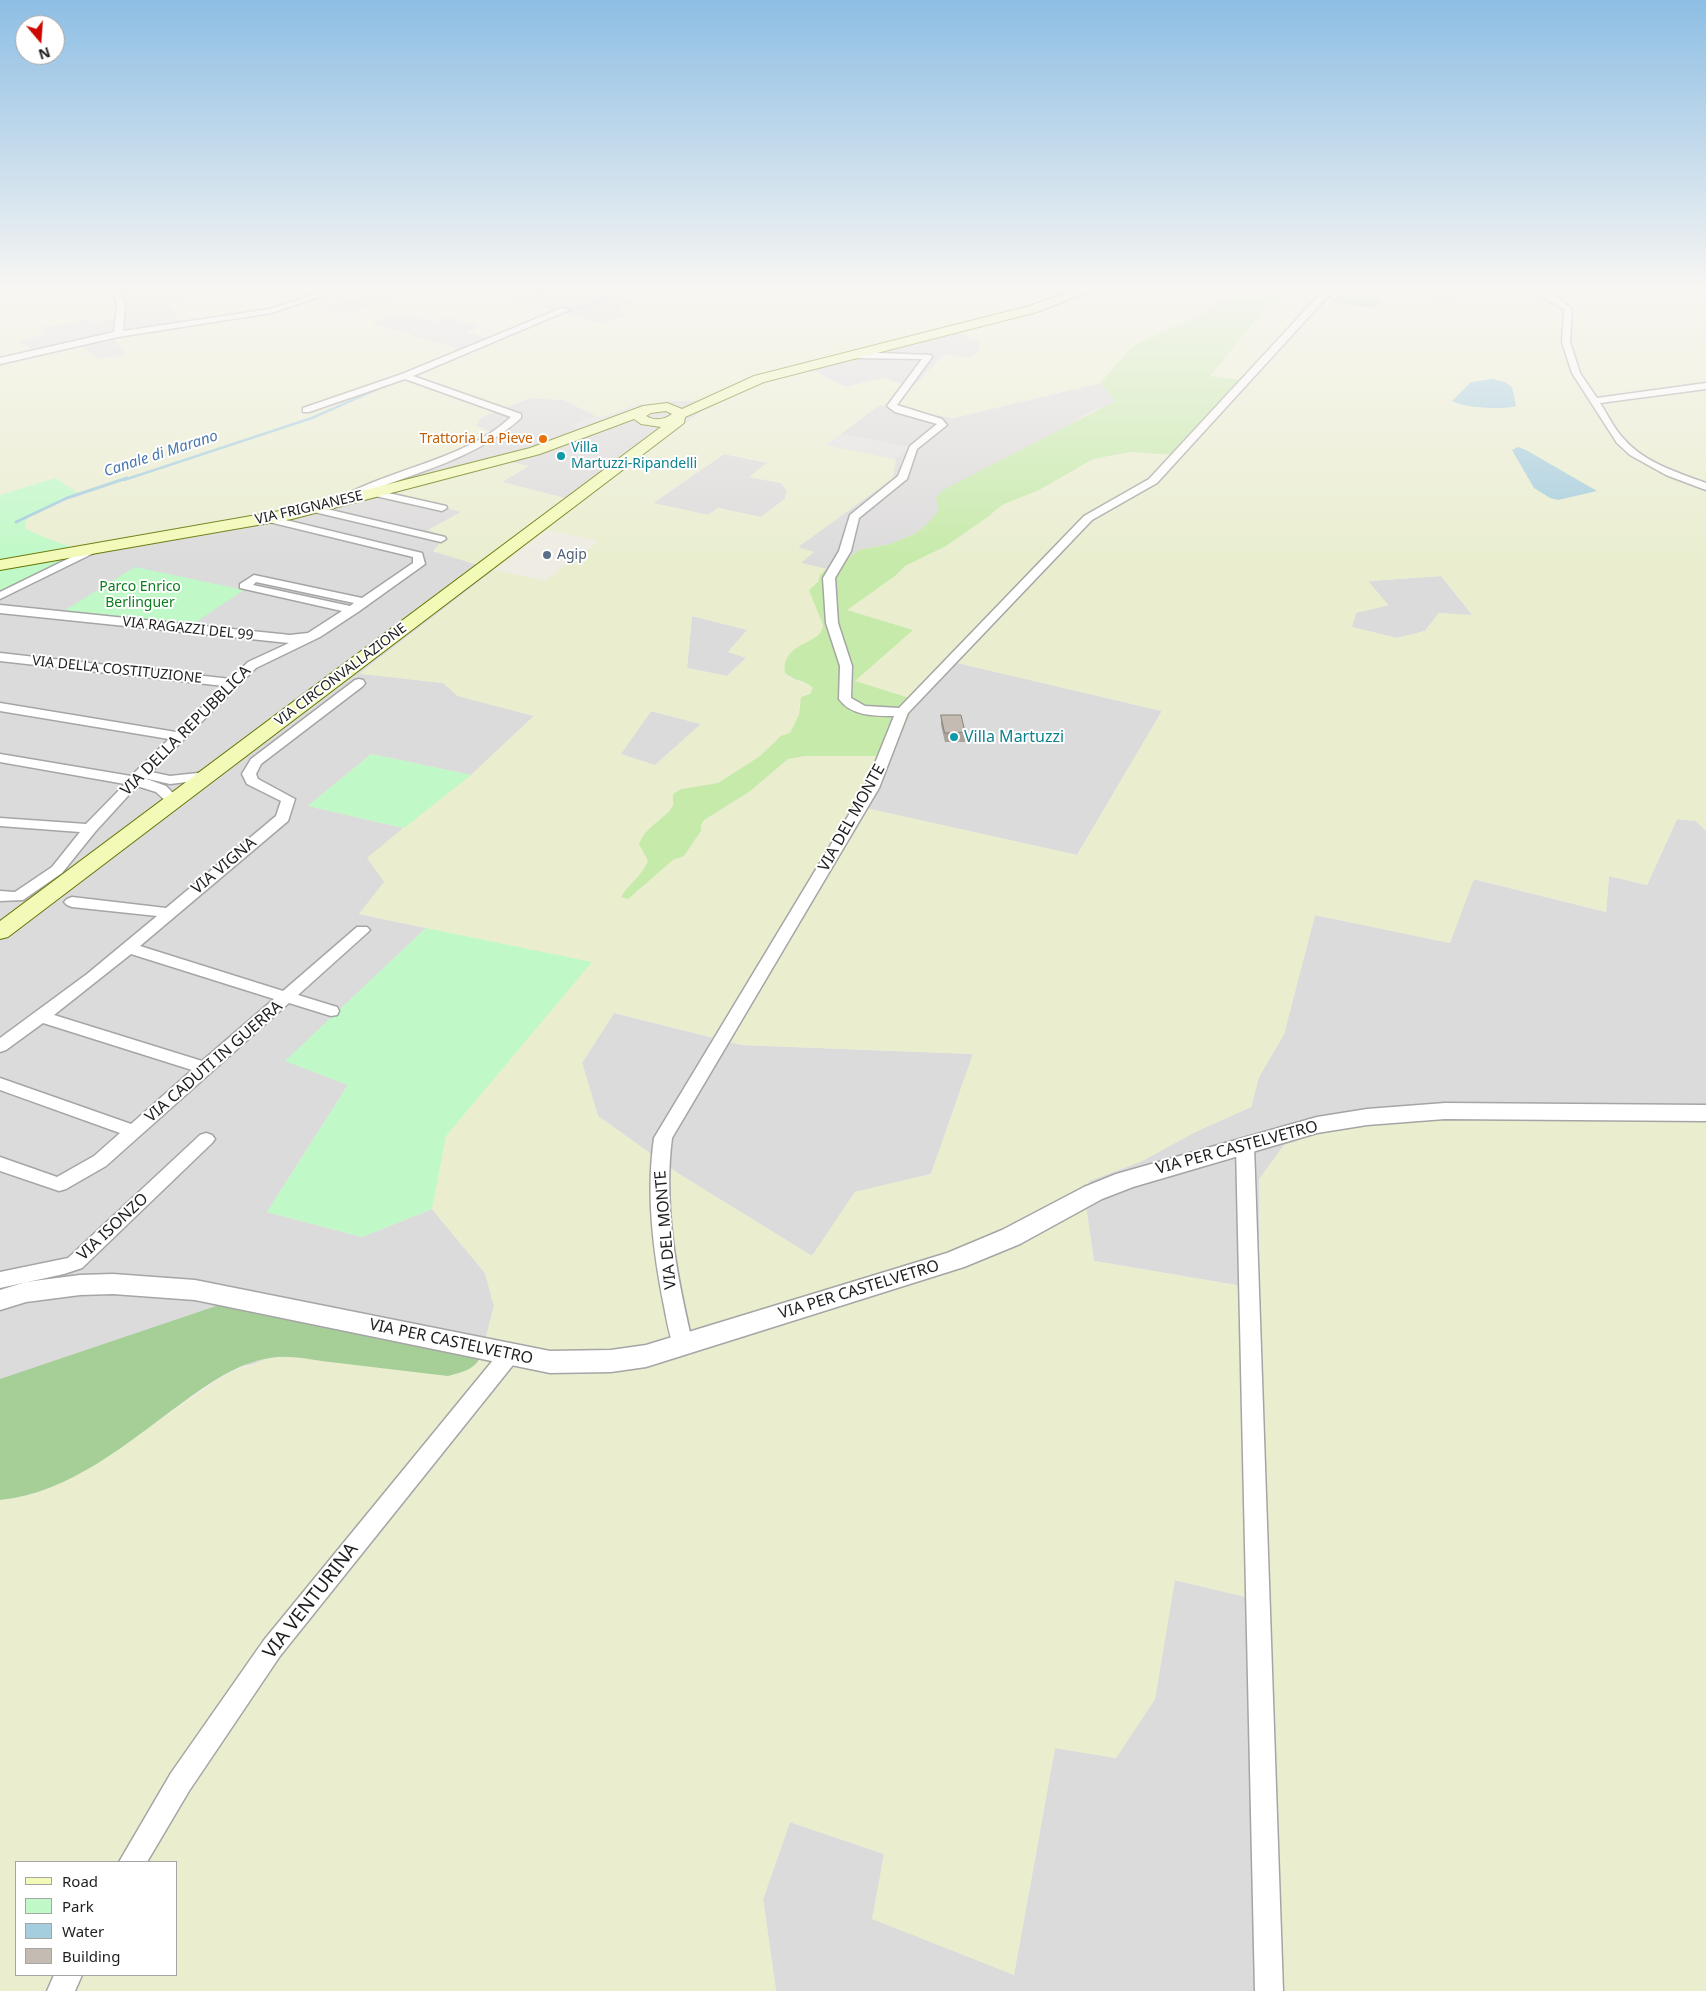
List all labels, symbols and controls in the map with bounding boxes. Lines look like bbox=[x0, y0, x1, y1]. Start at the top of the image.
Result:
north arrow bbox=[15, 15, 65, 65]
text: N bbox=[36, 43, 53, 65]
water label: Canale di Marano bbox=[102, 427, 220, 481]
place label: Trattoria La Pieve bbox=[420, 431, 533, 447]
marker: Trattoria La Pieve bbox=[537, 433, 549, 445]
place label: Villa Martuzzi-Ripandelli bbox=[571, 440, 697, 472]
marker: Villa Martuzzi-Ripandelli bbox=[555, 450, 567, 462]
street label: VIA FRIGNANESE bbox=[253, 487, 365, 529]
place label: Agip bbox=[557, 547, 587, 563]
marker: Agip bbox=[541, 549, 553, 561]
park label: Parco Enrico Berlinguer bbox=[99, 579, 181, 612]
street label: VIA RAGAZZI DEL 99 bbox=[122, 614, 254, 644]
street label: VIA CIRCONVALLAZIONE bbox=[272, 620, 410, 730]
street label: VIA DELLA COSTITUZIONE bbox=[31, 653, 203, 687]
street label: VIA DELLA REPUBBLICA bbox=[117, 662, 255, 800]
place label: Villa Martuzzi bbox=[964, 727, 1064, 747]
marker: Villa Martuzzi bbox=[948, 731, 960, 743]
street label: VIA DEL MONTE bbox=[815, 761, 889, 875]
street label: VIA VIGNA bbox=[188, 833, 260, 899]
street label: VIA CADUTI IN GUERRA bbox=[141, 997, 287, 1127]
street label: VIA PER CASTELVETRO bbox=[1154, 1117, 1320, 1179]
street label: VIA DEL MONTE bbox=[651, 1170, 681, 1290]
street label: VIA ISONZO bbox=[74, 1189, 152, 1265]
street label: VIA PER CASTELVETRO bbox=[776, 1256, 942, 1324]
street label: VIA PER CASTELVETRO bbox=[367, 1315, 535, 1369]
street label: VIA VENTURINA bbox=[259, 1539, 363, 1663]
legend bbox=[15, 1861, 178, 1976]
text: Road bbox=[62, 1871, 98, 1891]
text: Park bbox=[62, 1896, 94, 1916]
text: Water bbox=[62, 1921, 104, 1941]
text: Building bbox=[62, 1946, 120, 1966]

